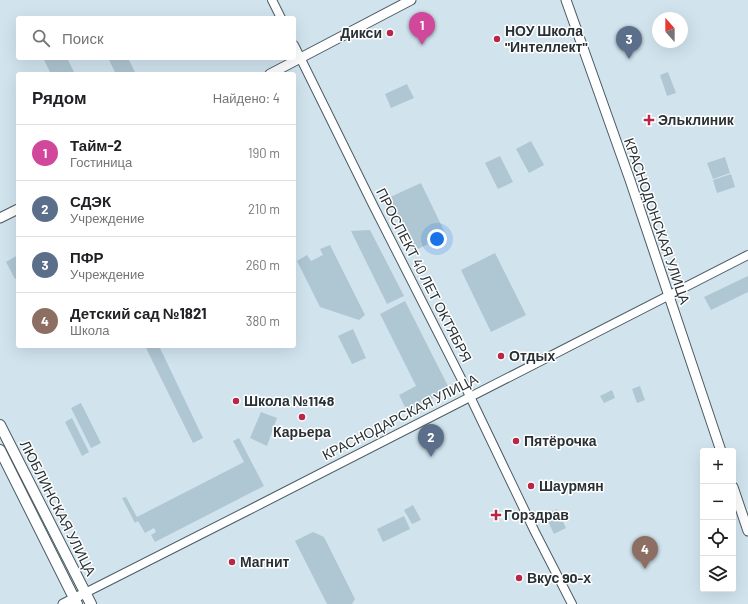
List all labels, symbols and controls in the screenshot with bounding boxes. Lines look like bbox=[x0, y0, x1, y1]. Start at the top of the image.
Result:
pin: 1 bbox=[409, 12, 435, 45]
north arrow bbox=[652, 12, 688, 48]
search box bbox=[16, 16, 296, 60]
place label: НОУ Школа "Интеллект" bbox=[505, 22, 587, 55]
place label: Дикси bbox=[340, 24, 382, 41]
pin: 3 bbox=[616, 26, 642, 59]
icon: search bbox=[30, 27, 52, 49]
marker: Дикси bbox=[385, 28, 395, 38]
text: Поиск bbox=[62, 29, 104, 47]
marker: НОУ Школа "Интеллект" bbox=[492, 34, 502, 44]
text: Рядом bbox=[32, 87, 87, 107]
text: Найдено: 4 bbox=[213, 90, 280, 106]
place label: Эльклиник bbox=[658, 111, 735, 128]
marker: Эльклиник bbox=[643, 114, 655, 126]
street label: КРАСНОДОНСКАЯ УЛИЦА bbox=[621, 135, 694, 307]
text: Тайм-2 bbox=[70, 136, 122, 154]
text: 1 bbox=[43, 145, 47, 161]
text: 190 m bbox=[248, 145, 280, 161]
text: Гостиница bbox=[70, 154, 132, 170]
street label: ПРОСПЕКТ 40 ЛЕТ ОКТЯБРЯ bbox=[373, 185, 476, 365]
text: СДЭК bbox=[70, 192, 111, 210]
text: 2 bbox=[41, 201, 49, 217]
text: 210 m bbox=[248, 201, 280, 217]
text: Учреждение bbox=[70, 210, 145, 226]
your location bbox=[427, 229, 447, 249]
text: ПФР bbox=[70, 248, 104, 266]
text: 3 bbox=[41, 257, 49, 273]
text: 260 m bbox=[246, 257, 280, 273]
text: Учреждение bbox=[70, 266, 145, 282]
text: Детский сад №1821 bbox=[70, 304, 207, 322]
text: 4 bbox=[41, 313, 49, 329]
text: 380 m bbox=[246, 313, 280, 329]
text: Школа bbox=[70, 322, 110, 338]
place label: Отдых bbox=[509, 347, 555, 364]
marker: Отдых bbox=[496, 351, 506, 361]
street label: КРАСНОДАРСКАЯ УЛИЦА bbox=[319, 370, 481, 463]
place label: Школа №1148 bbox=[244, 392, 335, 409]
marker: Школа №1148 bbox=[231, 396, 241, 406]
marker: Карьера bbox=[297, 412, 307, 422]
place label: Карьера bbox=[273, 423, 331, 440]
pin: 2 bbox=[418, 424, 444, 457]
place label: Пятёрочка bbox=[524, 432, 597, 449]
marker: Пятёрочка bbox=[511, 436, 521, 446]
street label: ЛЮБЛИНСКАЯ УЛИЦА bbox=[17, 437, 100, 579]
map controls bbox=[700, 448, 736, 592]
button: + bbox=[700, 448, 736, 484]
place label: Шаурмян bbox=[539, 477, 604, 494]
marker: Шаурмян bbox=[526, 481, 536, 491]
button: − bbox=[700, 484, 736, 520]
place label: Горздрав bbox=[504, 506, 569, 523]
marker: Горздрав bbox=[491, 510, 501, 520]
button: locate bbox=[700, 520, 736, 556]
pin: 4 bbox=[632, 536, 658, 569]
place label: Магнит bbox=[240, 553, 290, 570]
button: layers bbox=[700, 556, 736, 592]
marker: Магнит bbox=[227, 557, 237, 567]
place label: Вкус 90-х bbox=[527, 569, 591, 586]
marker: Вкус 90-х bbox=[514, 573, 524, 583]

